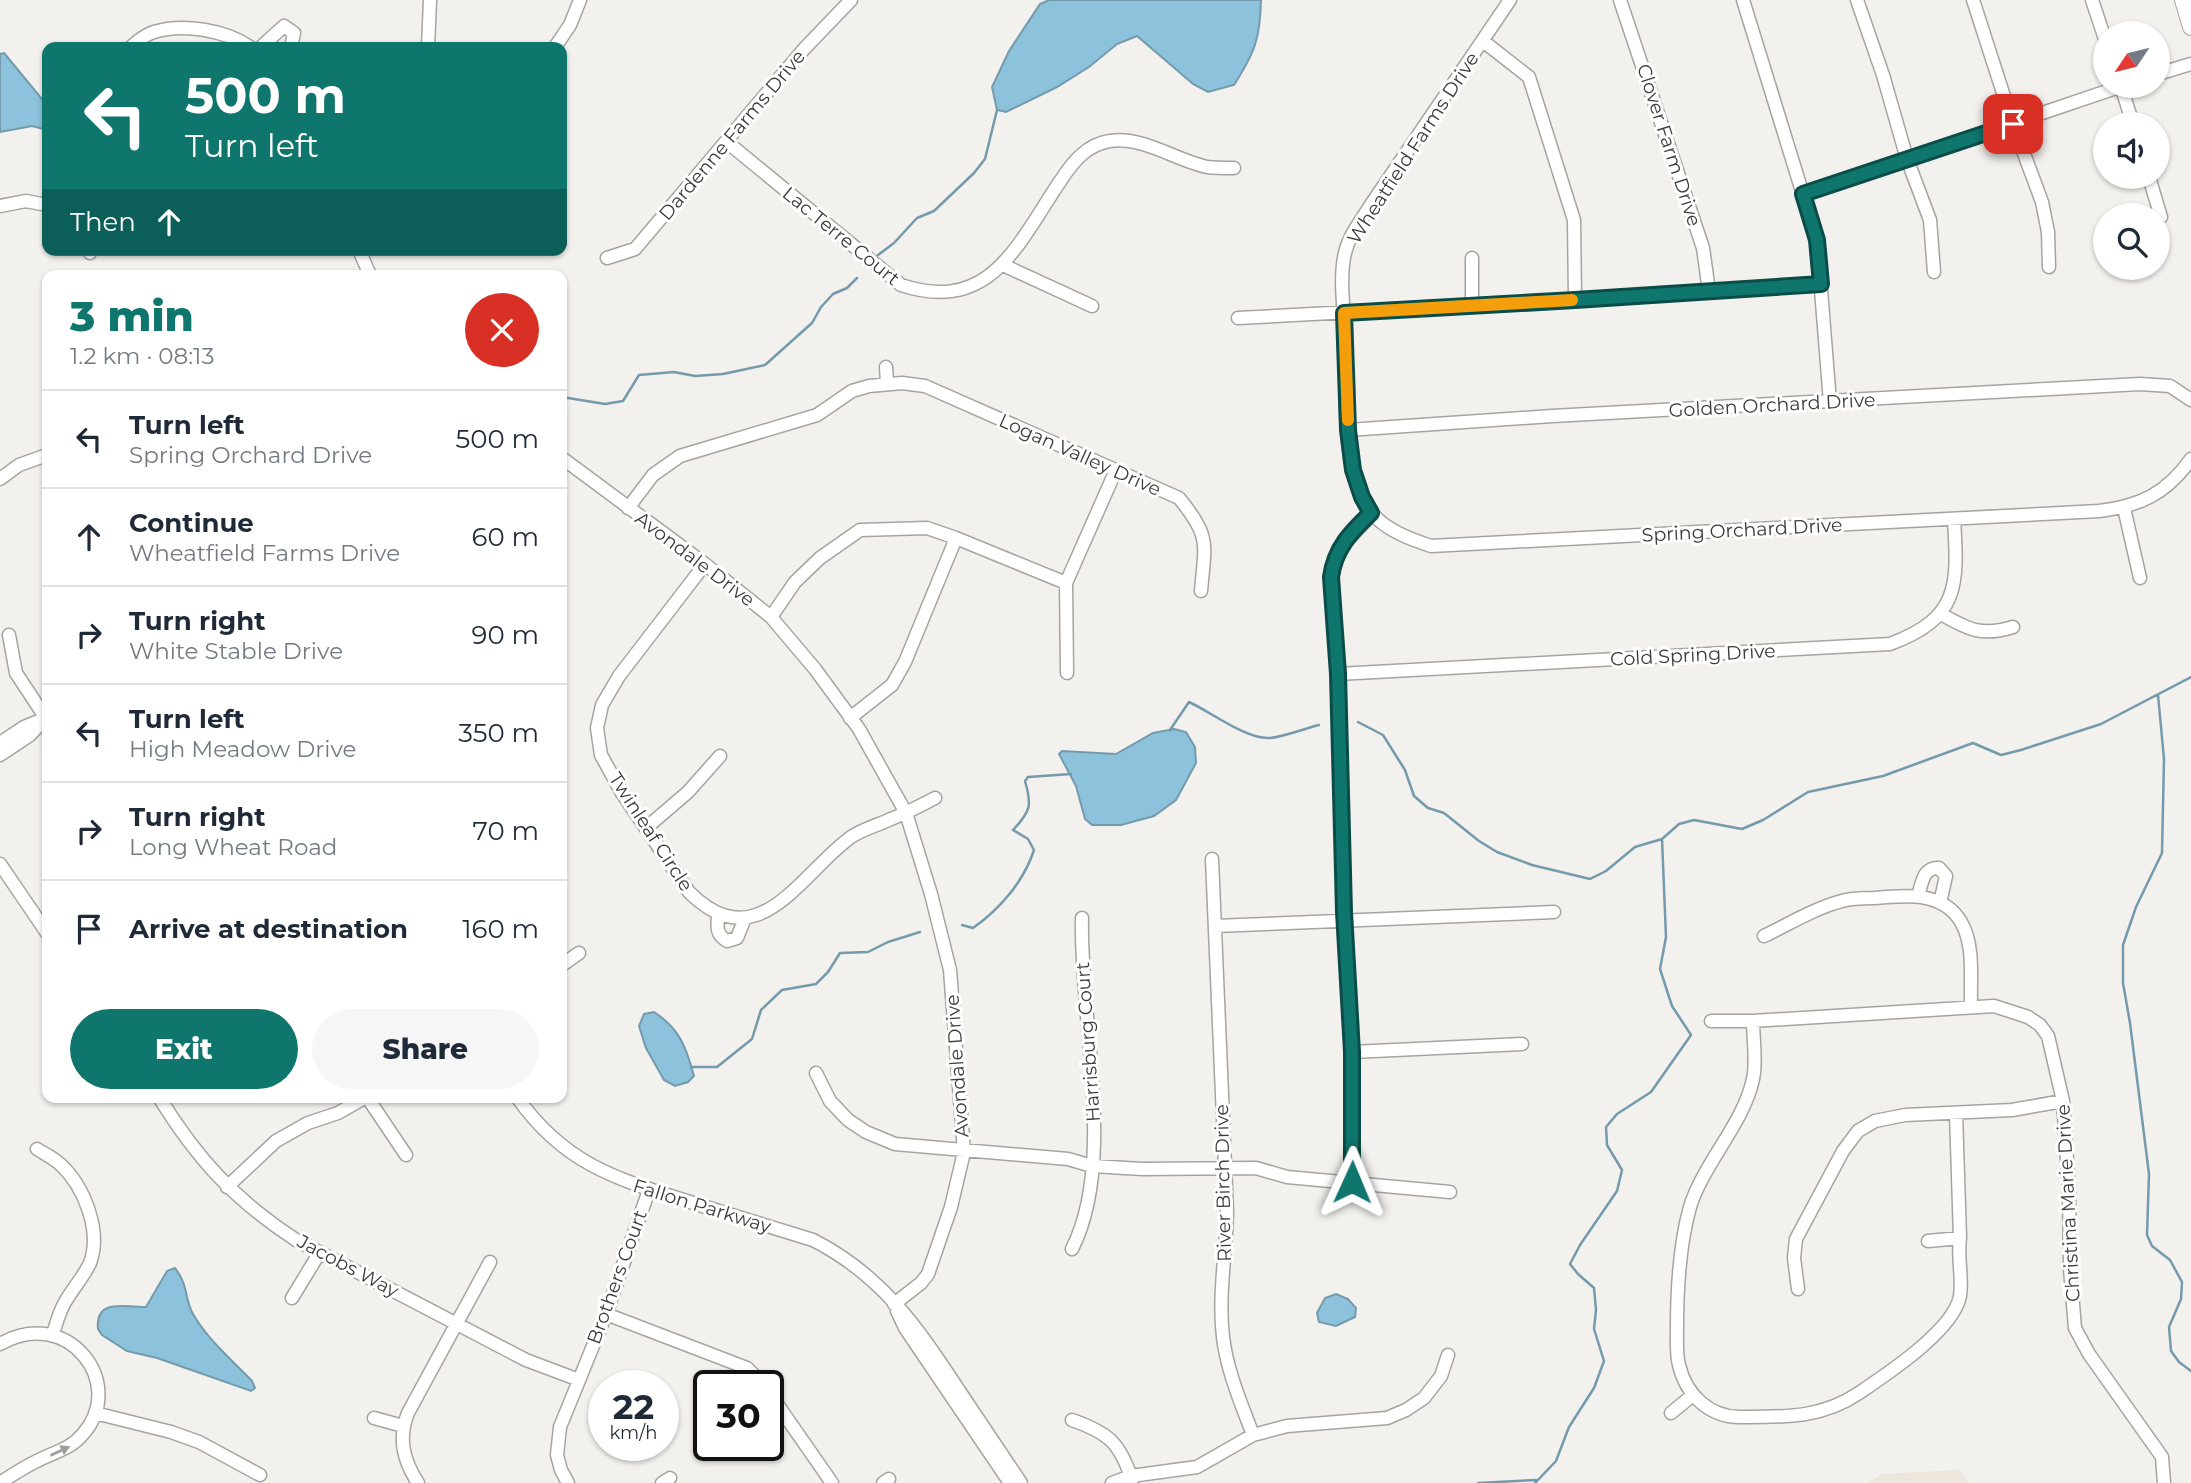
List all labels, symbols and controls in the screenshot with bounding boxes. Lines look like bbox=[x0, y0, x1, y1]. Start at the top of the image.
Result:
north arrow bbox=[2093, 21, 2170, 98]
map controls bbox=[2093, 21, 2170, 280]
street label: Dardenne Farms Drive bbox=[654, 45, 810, 225]
street label: Wheatfield Farms Drive bbox=[1342, 48, 1484, 248]
street label: Clover Farm Drive bbox=[1632, 61, 1706, 229]
text: 500 m bbox=[185, 66, 346, 125]
icon: left bbox=[70, 70, 161, 161]
pin bbox=[1983, 94, 2043, 154]
icon: arrive bbox=[1994, 105, 2032, 143]
button: sound bbox=[2093, 112, 2170, 189]
text: Turn left bbox=[185, 126, 319, 165]
street label: Lac Terre Court bbox=[778, 182, 904, 290]
icon: ahead bbox=[150, 203, 188, 241]
button: search bbox=[2093, 203, 2170, 280]
text: Then bbox=[70, 206, 136, 238]
text: 3 min bbox=[70, 290, 194, 342]
button: close bbox=[465, 293, 539, 367]
text: 1.2 km · 08:13 bbox=[70, 342, 214, 370]
street label: Golden Orchard Drive bbox=[1668, 388, 1876, 422]
text: Turn left bbox=[129, 409, 245, 441]
street label: Logan Valley Drive bbox=[995, 409, 1165, 501]
icon: left bbox=[70, 420, 108, 458]
text: 500 m bbox=[455, 423, 539, 455]
text: Spring Orchard Drive bbox=[129, 441, 372, 469]
text: Continue bbox=[129, 507, 254, 539]
street label: Avondale Drive bbox=[631, 507, 759, 611]
street label: Spring Orchard Drive bbox=[1641, 513, 1843, 547]
icon: ahead bbox=[70, 518, 108, 556]
text: 60 m bbox=[472, 521, 539, 553]
text: Wheatfield Farms Drive bbox=[129, 539, 400, 567]
text: Turn right bbox=[129, 605, 265, 637]
icon: right bbox=[70, 616, 108, 654]
text: 90 m bbox=[472, 619, 539, 651]
text: White Stable Drive bbox=[129, 637, 343, 665]
street label: Cold Spring Drive bbox=[1610, 639, 1776, 671]
text: Turn left bbox=[129, 703, 245, 735]
icon: left bbox=[70, 714, 108, 752]
text: 350 m bbox=[458, 717, 539, 749]
text: High Meadow Drive bbox=[129, 735, 356, 763]
street label: Twinleaf Circle bbox=[604, 768, 698, 896]
text: Turn right bbox=[129, 801, 265, 833]
icon: right bbox=[70, 812, 108, 850]
text: 70 m bbox=[473, 815, 539, 847]
text: Long Wheat Road bbox=[129, 833, 337, 861]
icon: arrive bbox=[70, 910, 108, 948]
text: Arrive at destination bbox=[129, 913, 408, 945]
text: 160 m bbox=[462, 913, 539, 945]
street label: Harrisburg Court bbox=[1071, 961, 1105, 1123]
street label: Avondale Drive bbox=[941, 994, 973, 1138]
button: Exit bbox=[70, 1009, 298, 1089]
button: Share bbox=[312, 1009, 539, 1089]
street label: Christina Marie Drive bbox=[2051, 1103, 2085, 1303]
street label: River Birch Drive bbox=[1210, 1104, 1236, 1262]
position arrow bbox=[1315, 1145, 1389, 1219]
street label: Fallon Parkway bbox=[630, 1174, 774, 1238]
street label: Brothers Court bbox=[582, 1207, 652, 1347]
street label: Jacobs Way bbox=[292, 1229, 403, 1303]
speed limit sign: 30 bbox=[693, 1370, 784, 1461]
text: 22 bbox=[613, 1385, 654, 1428]
text: km/h bbox=[609, 1422, 658, 1444]
one-way arrow bbox=[50, 1445, 70, 1457]

